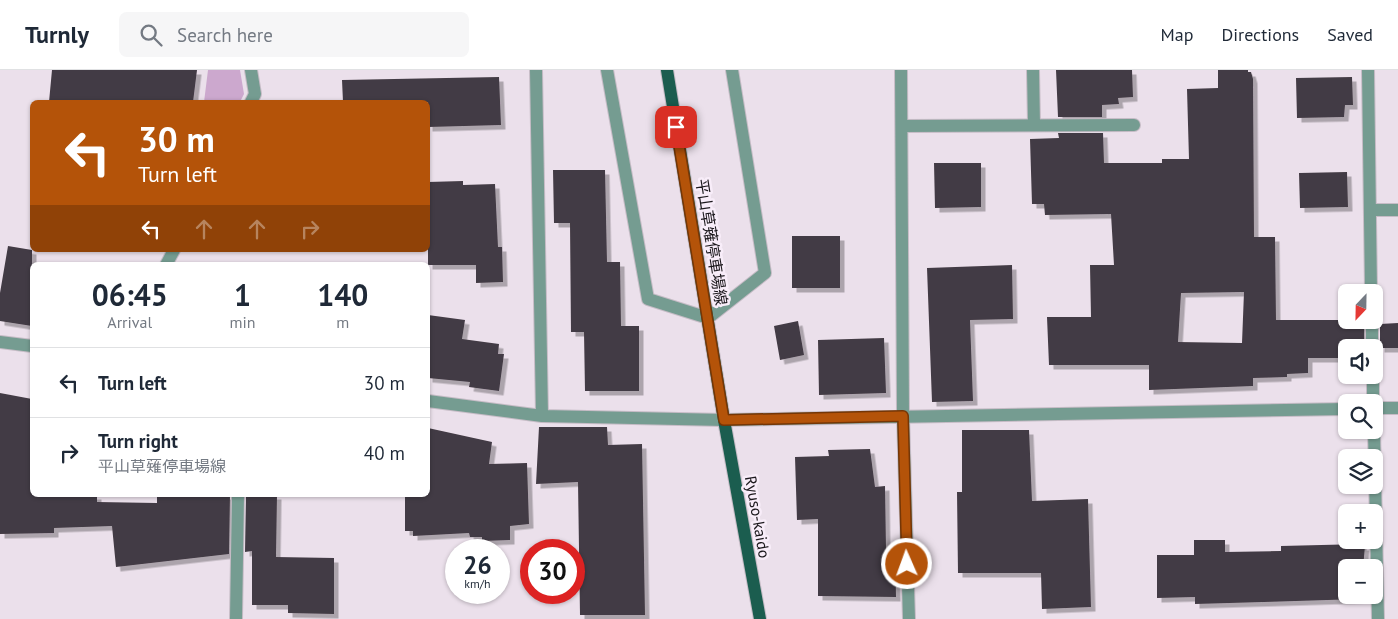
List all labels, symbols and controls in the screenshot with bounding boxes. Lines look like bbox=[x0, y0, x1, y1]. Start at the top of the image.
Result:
search box bbox=[119, 12, 469, 57]
text: Turnly bbox=[25, 19, 89, 50]
icon: search bbox=[137, 21, 165, 49]
text: Search here bbox=[177, 23, 273, 47]
text: Map bbox=[1161, 23, 1193, 46]
text: Directions bbox=[1221, 23, 1299, 46]
text: Saved bbox=[1327, 23, 1373, 46]
pin bbox=[655, 106, 697, 148]
icon: arrive bbox=[662, 113, 690, 141]
text: 30 m bbox=[138, 116, 215, 162]
icon: left bbox=[55, 120, 120, 185]
text: Turn left bbox=[138, 160, 217, 188]
street label: 平山草薙停車場線 bbox=[692, 177, 732, 307]
icon: left bbox=[137, 215, 165, 243]
icon: ahead bbox=[190, 215, 218, 243]
icon: ahead bbox=[243, 215, 271, 243]
icon: right bbox=[296, 215, 324, 243]
text: 06:45 bbox=[92, 275, 168, 314]
text: 1 bbox=[234, 275, 251, 314]
text: 140 bbox=[317, 275, 368, 314]
north arrow bbox=[1338, 284, 1382, 329]
map controls bbox=[1338, 284, 1383, 604]
text: Arrival bbox=[107, 312, 152, 332]
text: min bbox=[230, 312, 256, 332]
text: m bbox=[336, 312, 349, 332]
button: sound bbox=[1338, 339, 1383, 384]
icon: left bbox=[55, 369, 83, 397]
text: Turn left bbox=[98, 371, 167, 395]
text: 30 m bbox=[364, 371, 405, 395]
button: search bbox=[1338, 394, 1383, 439]
text: Turn right bbox=[98, 429, 178, 453]
icon: right bbox=[55, 439, 83, 467]
text: 40 m bbox=[364, 441, 405, 465]
button: layers bbox=[1338, 449, 1383, 494]
text: 平山草薙停車場線 bbox=[98, 456, 226, 476]
street label: Ryuso-kaido bbox=[741, 474, 775, 560]
button: + bbox=[1338, 504, 1383, 549]
position arrow bbox=[880, 537, 932, 589]
speed limit sign: 30 bbox=[520, 539, 585, 604]
text: 26 bbox=[463, 549, 492, 581]
button: − bbox=[1338, 559, 1383, 604]
text: km/h bbox=[464, 576, 491, 591]

